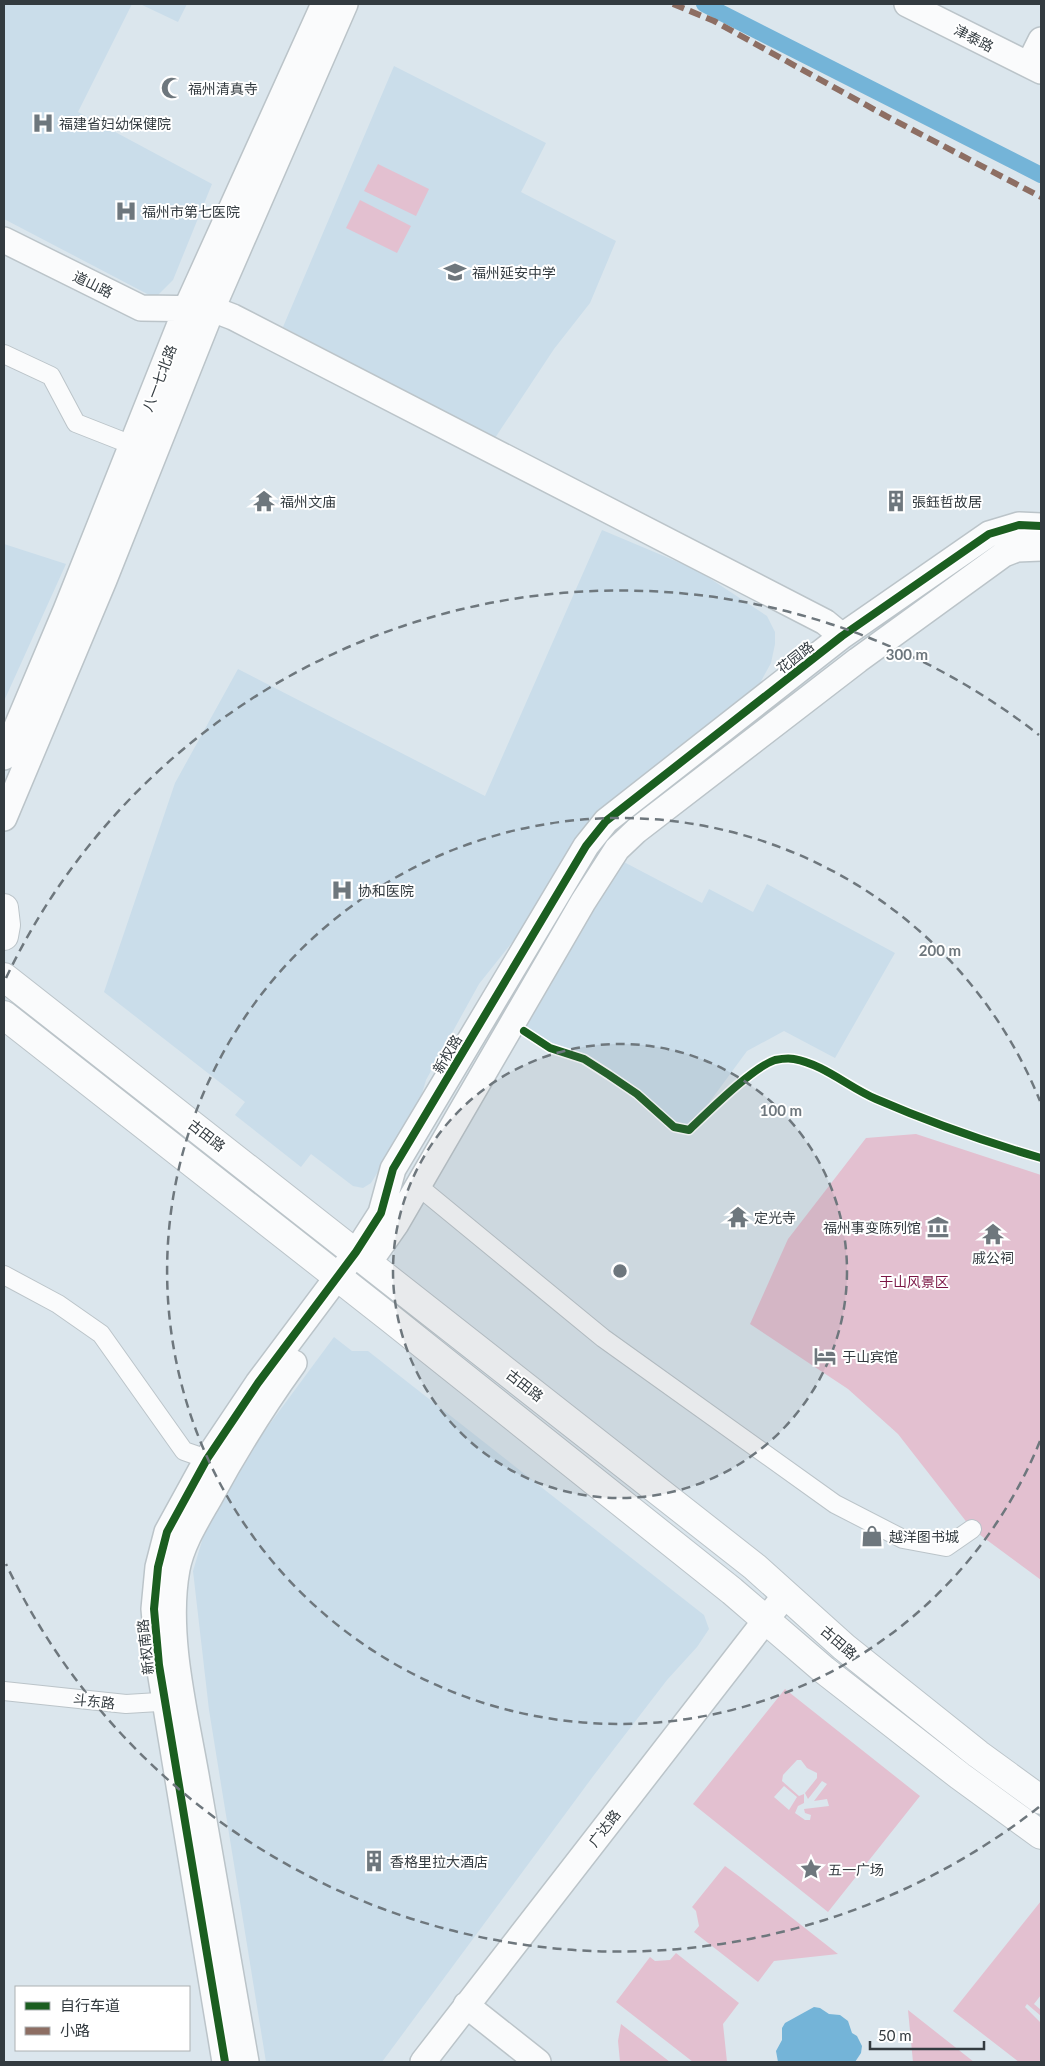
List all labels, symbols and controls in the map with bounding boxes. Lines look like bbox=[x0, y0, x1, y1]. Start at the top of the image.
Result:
street label: 津泰路 bbox=[951, 21, 997, 55]
mosque icon: 福州清真寺 bbox=[159, 75, 185, 101]
place label: 福州清真寺 bbox=[188, 80, 258, 97]
hospital icon: 福建省妇幼保健院 bbox=[30, 110, 56, 136]
place label: 福建省妇幼保健院 bbox=[59, 115, 171, 132]
hospital icon: 福州市第七医院 bbox=[113, 198, 139, 224]
place label: 福州市第七医院 bbox=[142, 203, 240, 220]
school or university icon: 福州延安中学 bbox=[442, 259, 468, 285]
place label: 福州延安中学 bbox=[472, 264, 556, 281]
street label: 道山路 bbox=[70, 267, 116, 301]
street label: 八一七北路 bbox=[139, 342, 179, 414]
temple icon: 福州文庙 bbox=[251, 488, 277, 514]
building icon: 張鈺哲故居 bbox=[883, 488, 909, 514]
place label: 福州文庙 bbox=[280, 493, 336, 510]
place label: 張鈺哲故居 bbox=[912, 493, 982, 510]
street label: 花园路 bbox=[773, 637, 817, 677]
text: 300 m bbox=[886, 645, 928, 663]
hospital icon: 协和医院 bbox=[329, 877, 355, 903]
place label: 协和医院 bbox=[358, 882, 414, 899]
text: 200 m bbox=[919, 941, 961, 959]
street label: 新权路 bbox=[429, 1032, 465, 1076]
text: 100 m bbox=[760, 1101, 802, 1119]
street label: 古田路 bbox=[185, 1115, 229, 1155]
temple icon: 定光寺 bbox=[725, 1204, 751, 1230]
place label: 定光寺 bbox=[754, 1209, 796, 1226]
museum icon: 福州事变陈列馆 bbox=[925, 1214, 951, 1240]
place label: 福州事变陈列馆 bbox=[823, 1219, 921, 1236]
temple icon: 戚公祠 bbox=[980, 1221, 1006, 1247]
place label: 戚公祠 bbox=[972, 1249, 1014, 1266]
centre of rings bbox=[611, 1262, 629, 1280]
park label: 于山风景区 bbox=[879, 1273, 949, 1290]
hotel icon: 于山宾馆 bbox=[812, 1343, 838, 1369]
place label: 于山宾馆 bbox=[842, 1348, 898, 1365]
street label: 古田路 bbox=[503, 1365, 547, 1405]
shop icon: 越洋图书城 bbox=[859, 1523, 885, 1549]
place label: 越洋图书城 bbox=[889, 1528, 959, 1545]
street label: 新权南路 bbox=[134, 1618, 156, 1676]
street label: 古田路 bbox=[818, 1622, 860, 1662]
street label: 斗东路 bbox=[72, 1690, 116, 1712]
street label: 广达路 bbox=[584, 1806, 624, 1850]
building icon: 香格里拉大酒店 bbox=[361, 1848, 387, 1874]
place label: 香格里拉大酒店 bbox=[390, 1853, 488, 1870]
place icon: 五一广场 bbox=[798, 1856, 824, 1882]
place label: 五一广场 bbox=[828, 1861, 884, 1878]
legend bbox=[15, 1986, 190, 2051]
text: 自行车道 bbox=[60, 1996, 120, 2014]
scale bar bbox=[870, 2018, 984, 2050]
text: 小路 bbox=[60, 2021, 90, 2039]
text: 50 m bbox=[878, 2026, 912, 2044]

